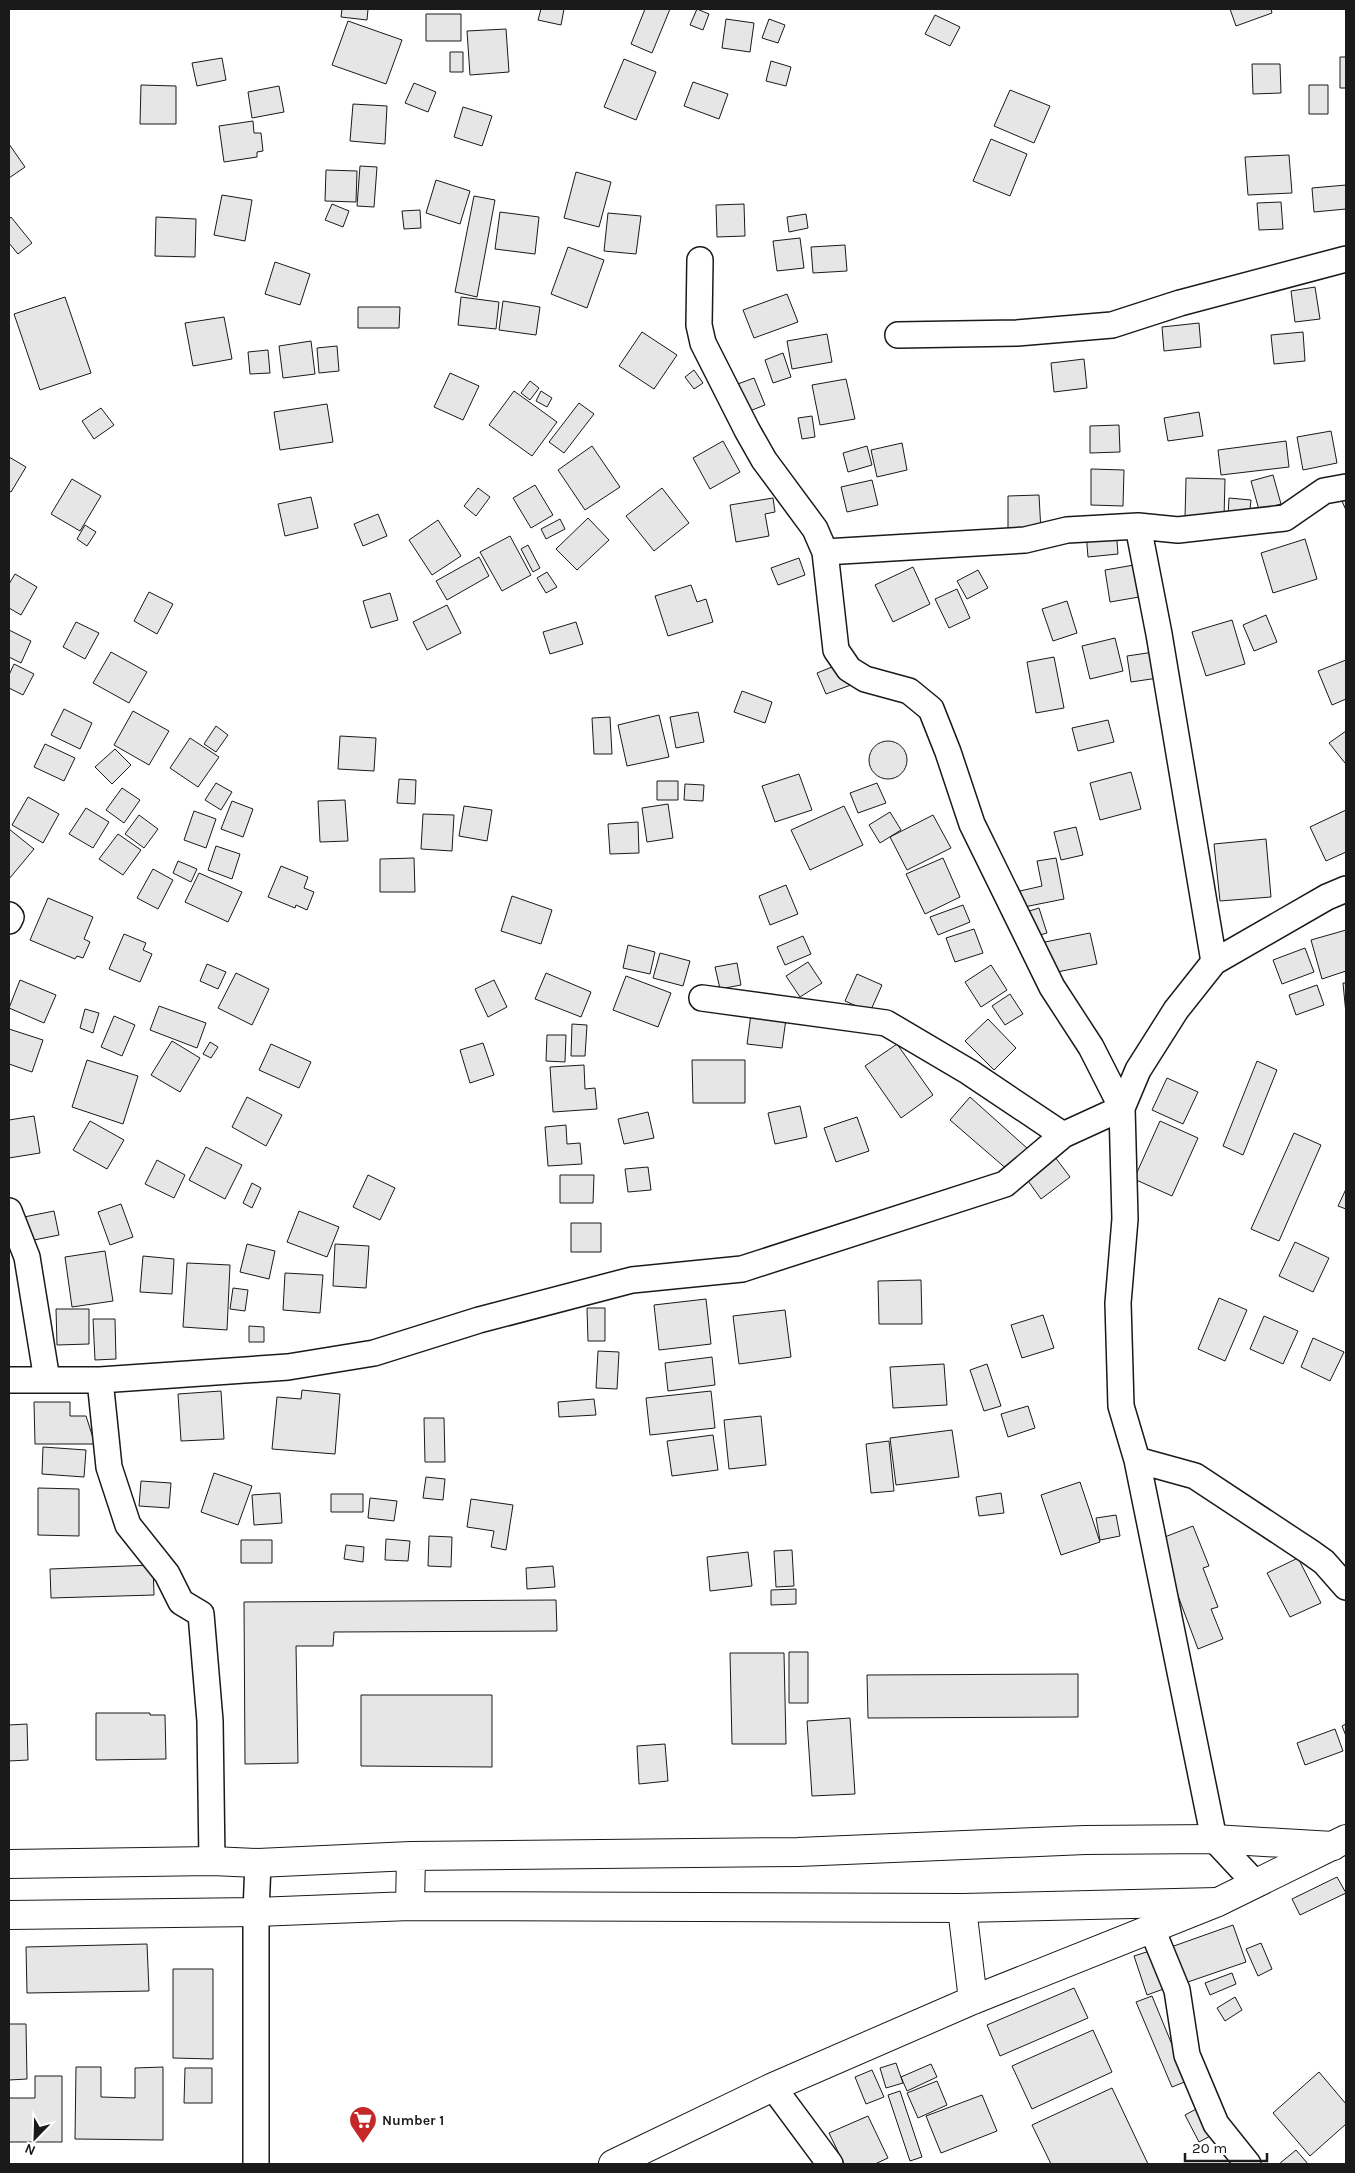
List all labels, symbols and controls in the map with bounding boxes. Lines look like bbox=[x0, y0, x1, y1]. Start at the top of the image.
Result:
supermarket icon: Number 1 bbox=[348, 2105, 378, 2144]
place label: Number 1 bbox=[382, 2112, 444, 2129]
north arrow bbox=[10, 2113, 60, 2163]
scale bar bbox=[1185, 2130, 1268, 2162]
text: 20 m bbox=[1192, 2139, 1227, 2157]
text: N bbox=[22, 2140, 38, 2159]

